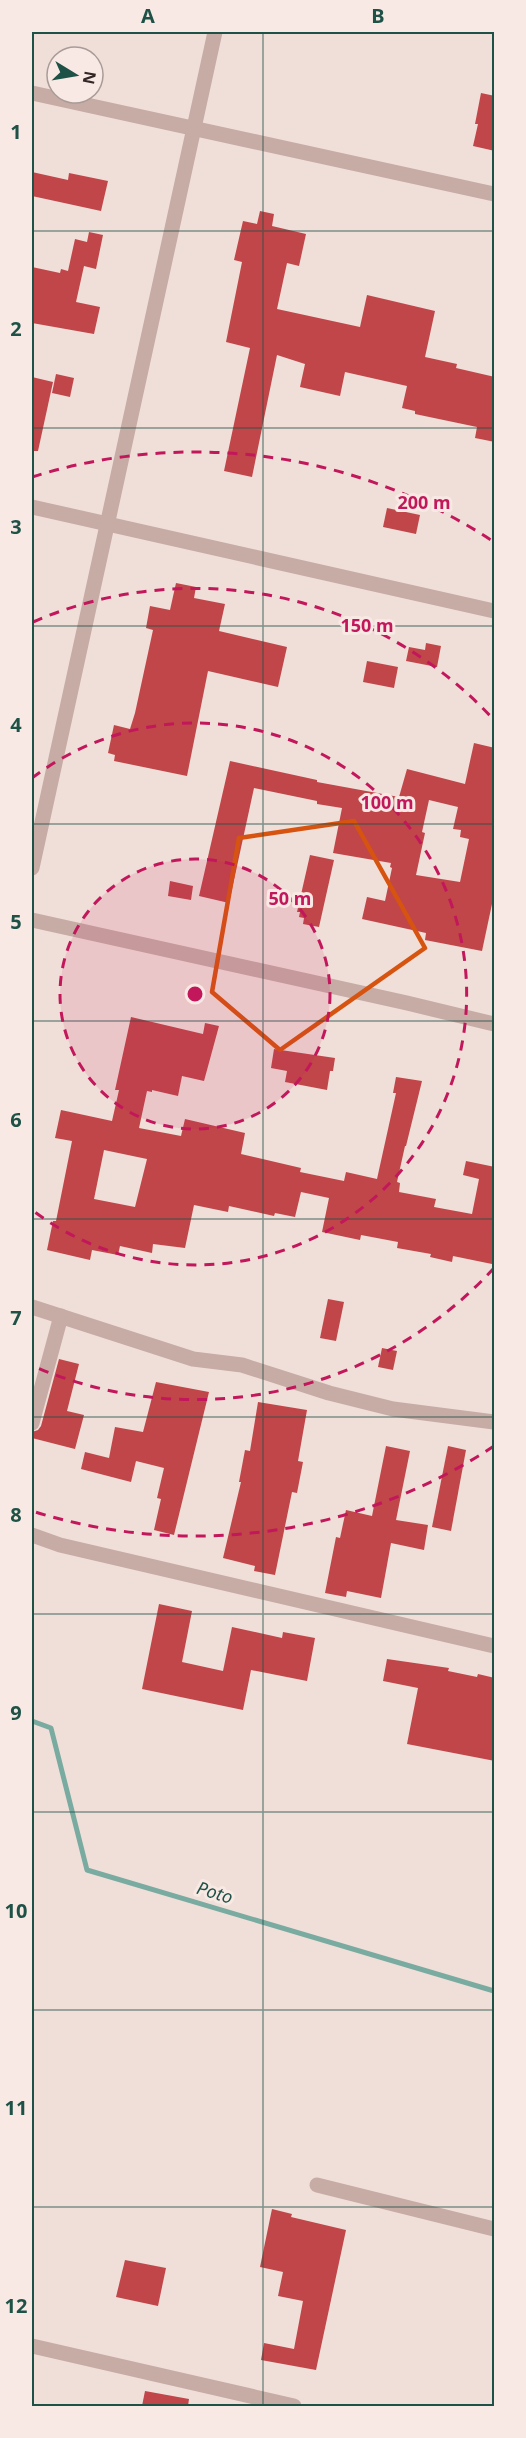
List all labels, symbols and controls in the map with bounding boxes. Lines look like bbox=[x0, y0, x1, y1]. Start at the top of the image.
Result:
text: A bbox=[141, 2, 155, 29]
text: B bbox=[371, 2, 385, 29]
north arrow bbox=[45, 45, 105, 105]
text: N bbox=[78, 69, 102, 86]
text: 1 bbox=[10, 118, 22, 145]
text: 2 bbox=[10, 315, 22, 342]
text: 200 m bbox=[397, 490, 451, 514]
text: 3 bbox=[10, 513, 22, 540]
text: 150 m bbox=[340, 613, 394, 637]
text: 4 bbox=[10, 711, 22, 738]
text: 100 m bbox=[360, 790, 414, 814]
text: 50 m bbox=[269, 886, 311, 910]
text: 5 bbox=[10, 908, 22, 935]
centre of rings bbox=[185, 984, 205, 1004]
text: 6 bbox=[10, 1106, 22, 1133]
text: 7 bbox=[10, 1304, 22, 1331]
text: 8 bbox=[10, 1501, 22, 1528]
text: 9 bbox=[10, 1699, 22, 1726]
water label: Poto bbox=[194, 1875, 236, 1909]
text: 10 bbox=[5, 1897, 27, 1924]
text: 11 bbox=[5, 2094, 27, 2121]
text: 12 bbox=[5, 2292, 27, 2319]

